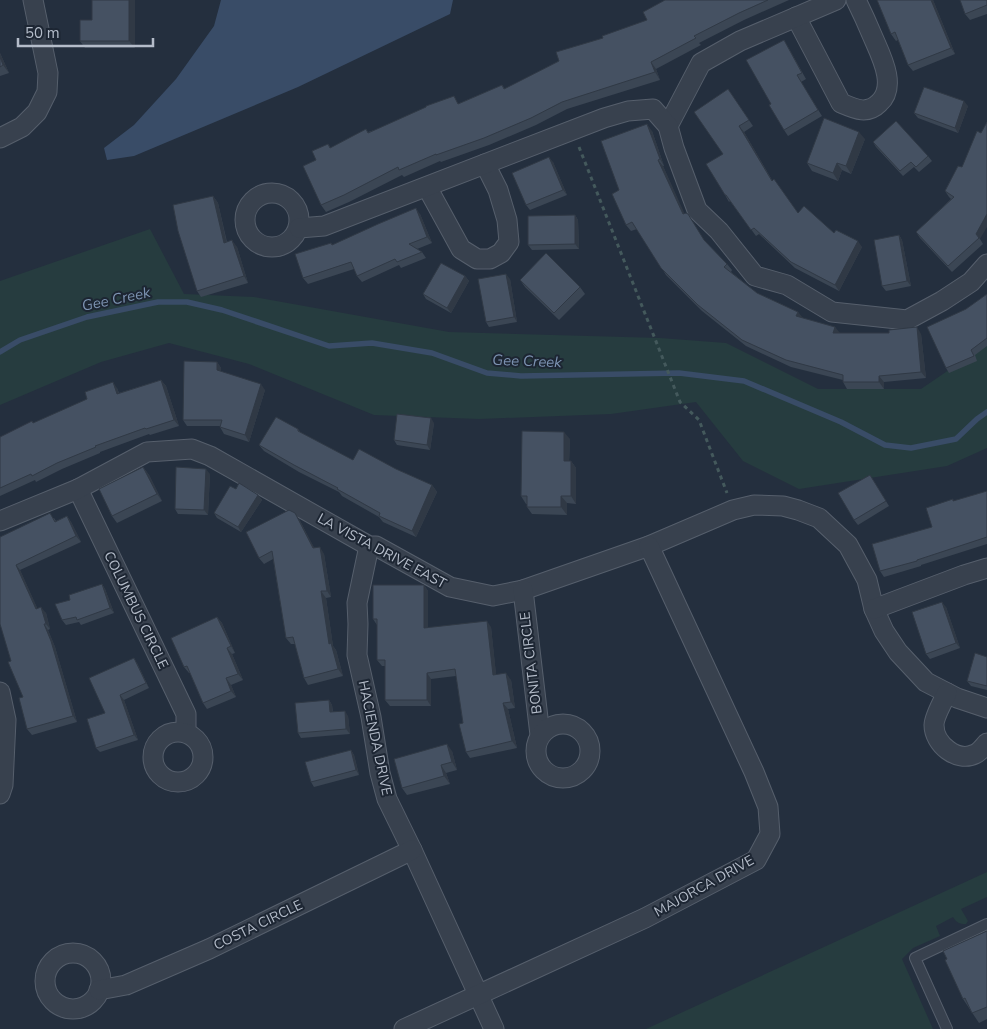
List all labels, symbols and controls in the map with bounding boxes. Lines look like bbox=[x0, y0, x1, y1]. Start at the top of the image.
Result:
scale bar bbox=[18, 15, 152, 47]
text: 50 m bbox=[25, 23, 60, 43]
water label: Gee Creek bbox=[80, 282, 153, 316]
water label: Gee Creek bbox=[492, 350, 563, 372]
street label: LA VISTA DRIVE EAST bbox=[314, 509, 450, 593]
street label: COLUMBUS CIRCLE bbox=[99, 548, 173, 672]
street label: BONITA CIRCLE bbox=[515, 611, 547, 715]
street label: HACIENDA DRIVE bbox=[354, 679, 396, 797]
street label: MAJORCA DRIVE bbox=[651, 851, 757, 921]
street label: COSTA CIRCLE bbox=[210, 895, 306, 955]

